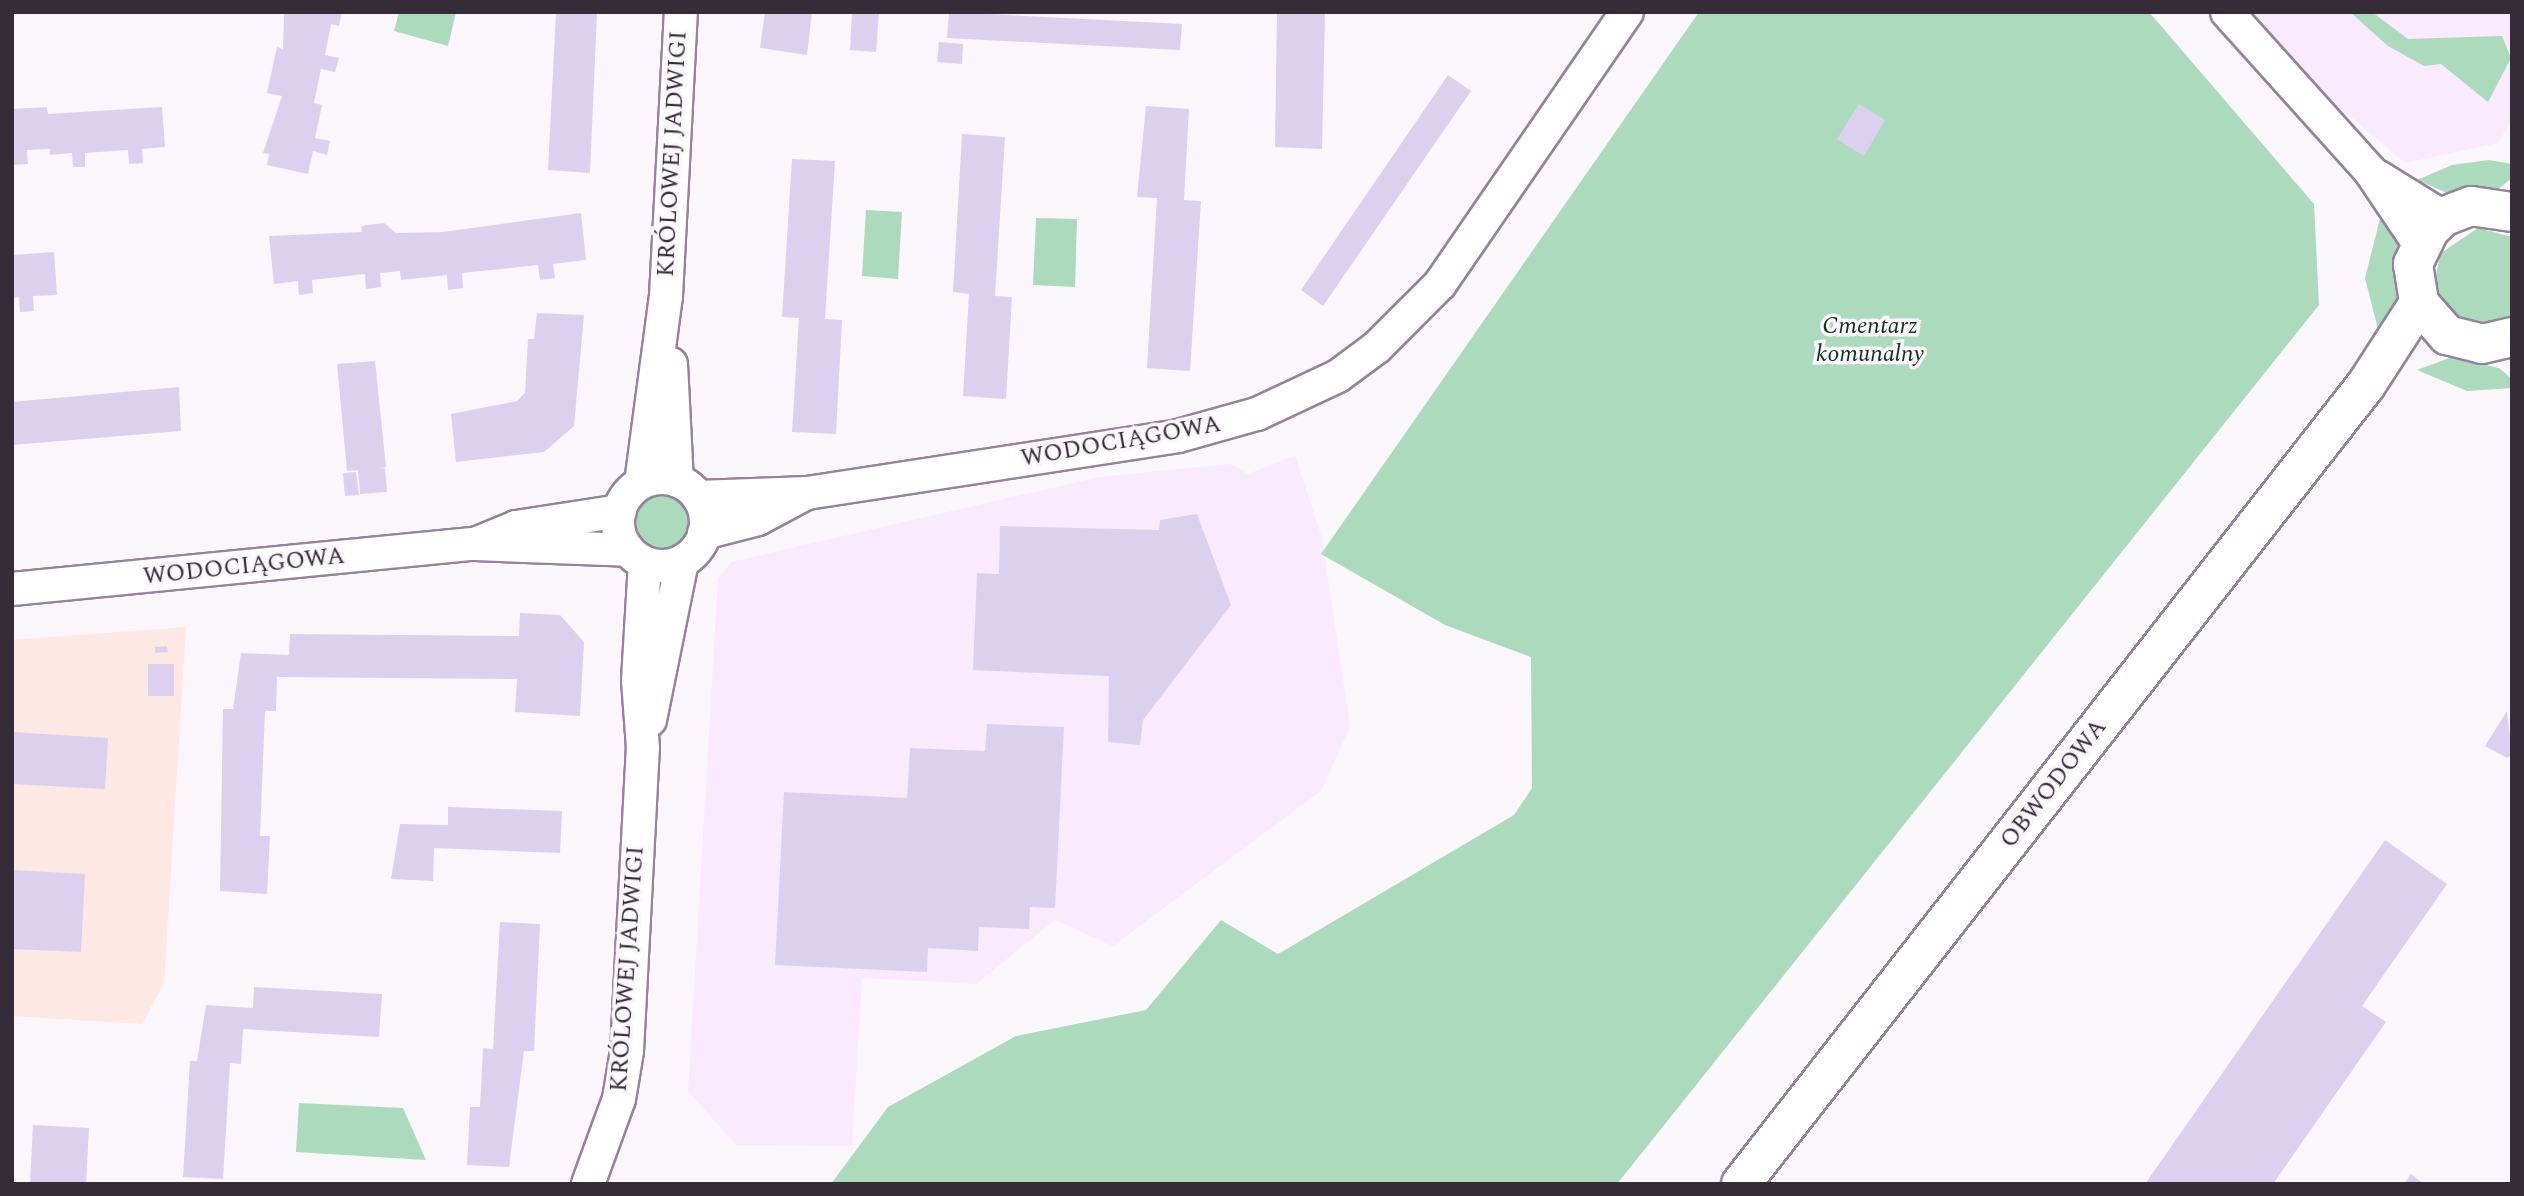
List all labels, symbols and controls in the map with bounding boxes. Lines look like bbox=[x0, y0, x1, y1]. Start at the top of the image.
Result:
street label: KRÓLOWEJ JADWIGI bbox=[652, 30, 694, 278]
park label: Cmentarz komunalny bbox=[1816, 313, 1924, 369]
street label: WODOCIĄGOWA bbox=[1019, 410, 1223, 474]
street label: WODOCIĄGOWA bbox=[142, 542, 346, 592]
street label: OBWODOWA bbox=[1995, 714, 2113, 854]
street label: KRÓLOWEJ JADWIGI bbox=[605, 845, 651, 1093]

